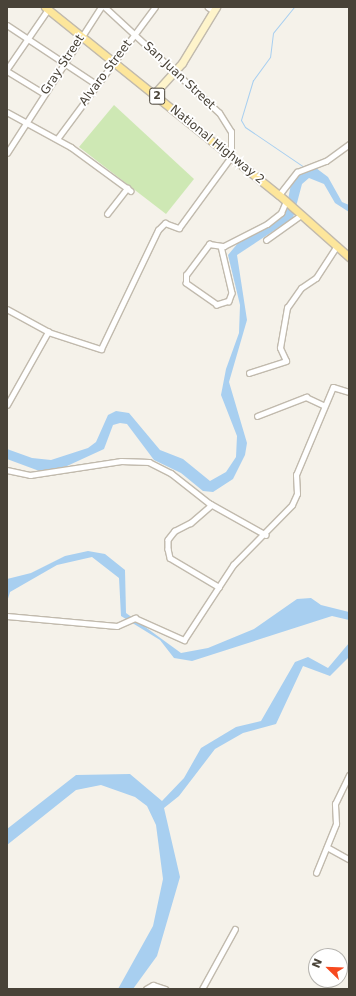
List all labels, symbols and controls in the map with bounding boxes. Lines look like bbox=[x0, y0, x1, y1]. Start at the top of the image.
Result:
street label: Gray Street bbox=[38, 32, 88, 98]
street label: Alvaro Street bbox=[77, 37, 135, 109]
street label: San Juan Street bbox=[140, 39, 218, 113]
road number: 2 bbox=[149, 87, 165, 105]
street label: National Highway 2 bbox=[167, 103, 267, 187]
north arrow bbox=[308, 948, 348, 988]
text: N bbox=[310, 957, 325, 970]

